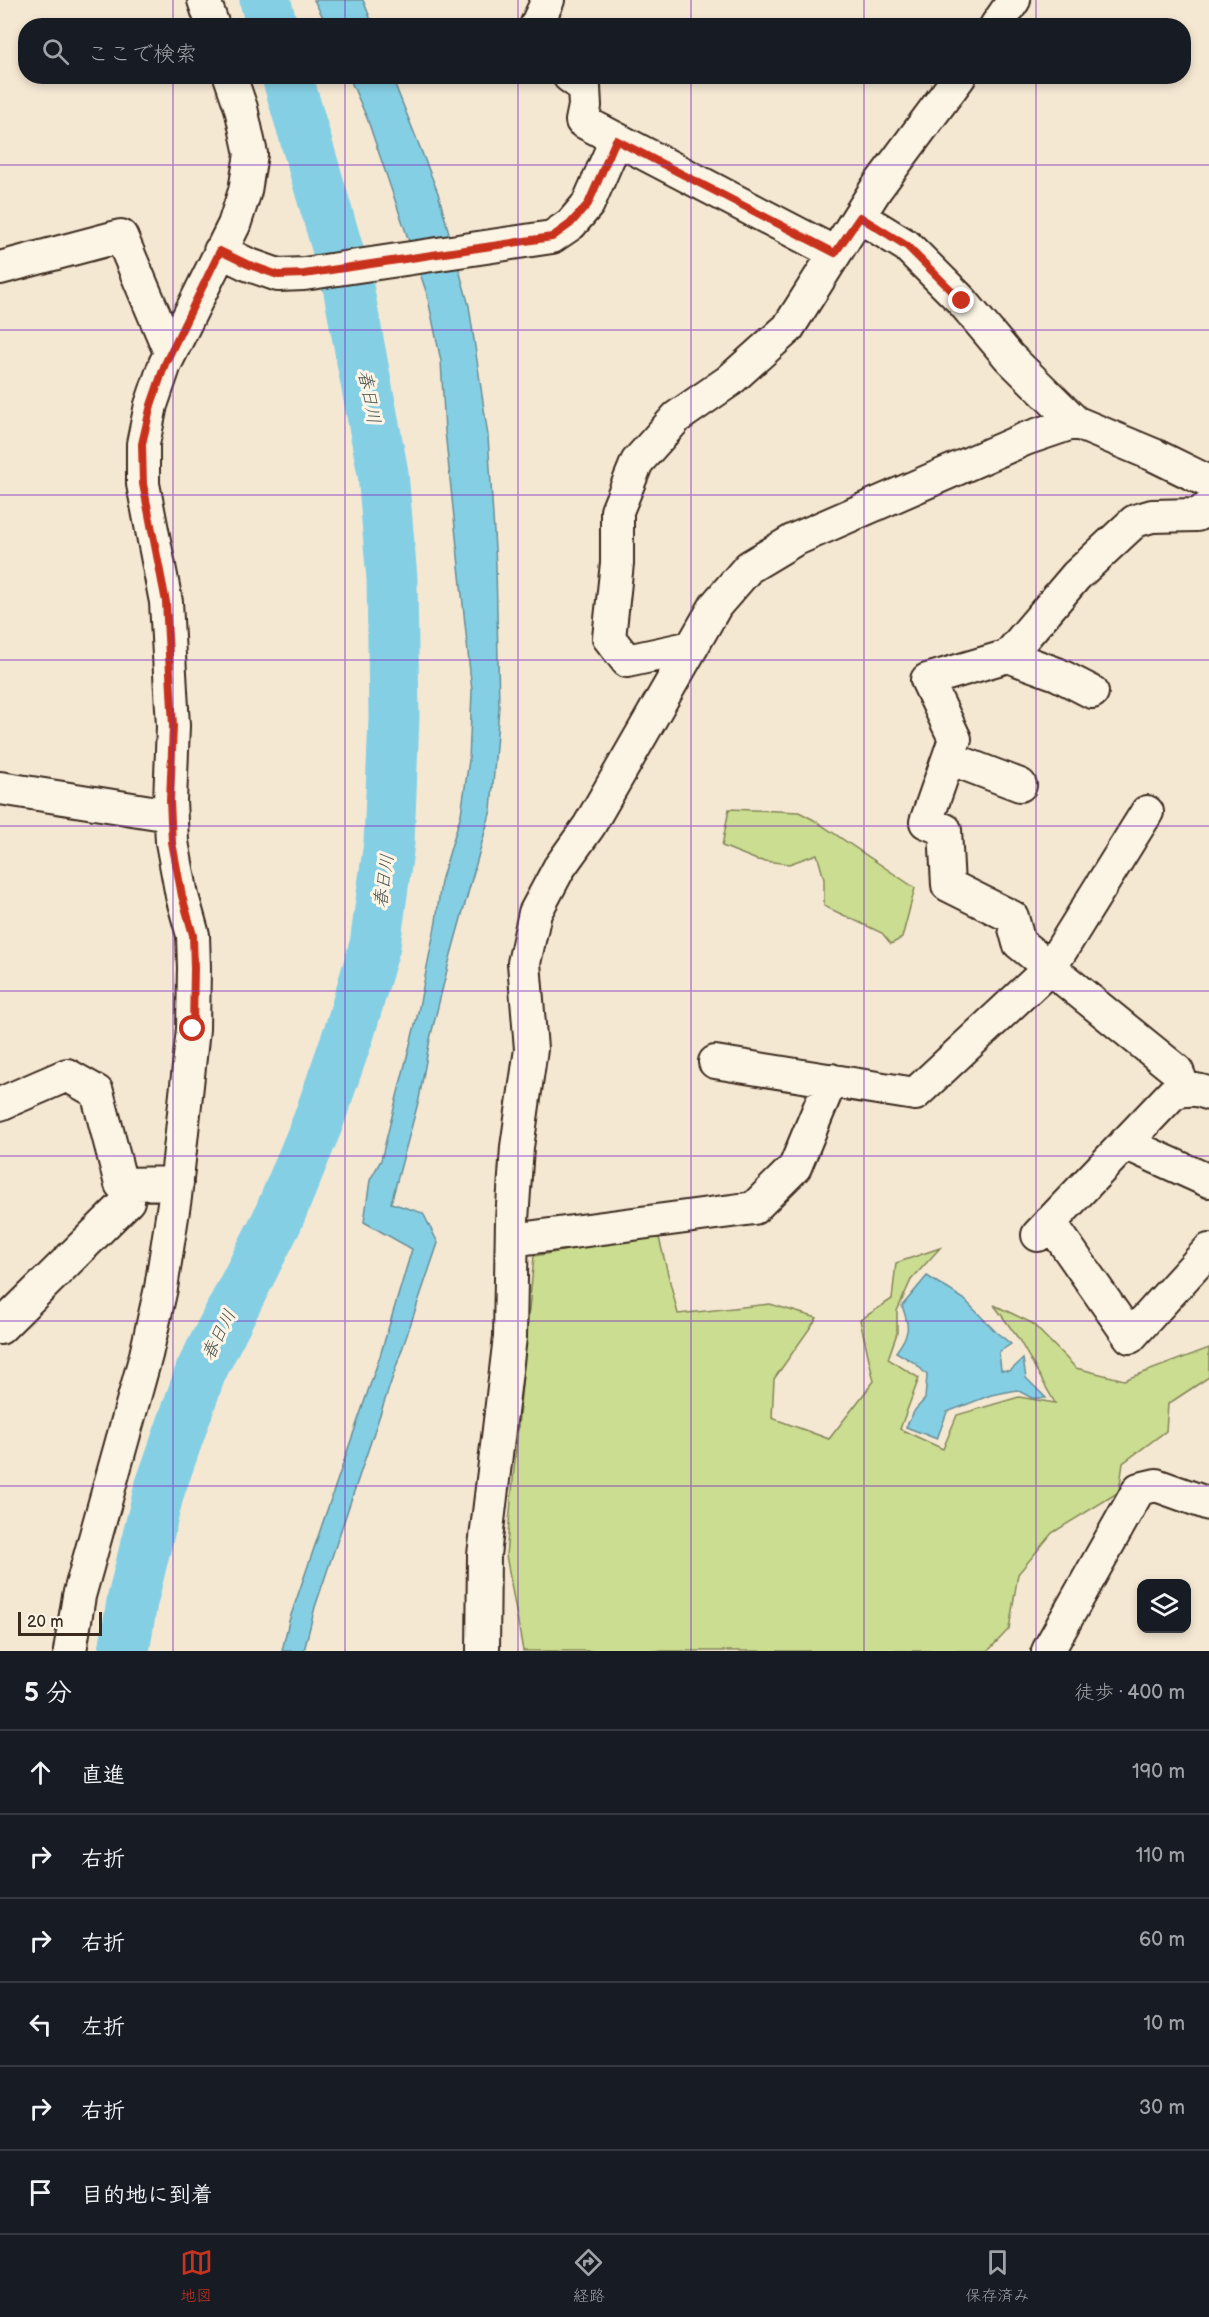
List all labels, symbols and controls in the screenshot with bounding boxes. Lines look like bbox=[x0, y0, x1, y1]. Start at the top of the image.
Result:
search box bbox=[18, 18, 1191, 84]
icon: search bbox=[39, 35, 72, 68]
text: ここで検索 bbox=[87, 41, 197, 68]
route end bbox=[948, 287, 974, 313]
water label: 春日川 bbox=[354, 368, 384, 426]
water label: 春日川 bbox=[370, 853, 398, 909]
route start bbox=[179, 1015, 205, 1041]
water label: 春日川 bbox=[197, 1306, 241, 1364]
map controls bbox=[1137, 1579, 1191, 1633]
button: layers bbox=[1137, 1579, 1191, 1633]
scale bar bbox=[18, 1609, 102, 1636]
text: 20 m bbox=[27, 1613, 63, 1632]
text: 5 分 bbox=[24, 1678, 72, 1709]
text: 徒歩 · 400 m bbox=[1074, 1681, 1185, 1705]
icon: ahead bbox=[24, 1756, 57, 1789]
text: 190 m bbox=[1132, 1760, 1185, 1784]
text: 直進 bbox=[81, 1762, 125, 1789]
icon: right bbox=[24, 1840, 57, 1873]
text: 110 m bbox=[1136, 1844, 1185, 1868]
text: 右折 bbox=[81, 1846, 125, 1873]
icon: right bbox=[24, 1924, 57, 1957]
text: 60 m bbox=[1139, 1928, 1185, 1952]
text: 右折 bbox=[81, 1930, 125, 1957]
icon: left bbox=[24, 2008, 57, 2041]
text: 10 m bbox=[1144, 2012, 1185, 2036]
text: 左折 bbox=[81, 2014, 125, 2041]
icon: right bbox=[24, 2092, 57, 2125]
text: 30 m bbox=[1139, 2096, 1185, 2120]
text: 右折 bbox=[81, 2098, 125, 2125]
icon: arrive bbox=[24, 2176, 57, 2209]
text: 目的地に到着 bbox=[81, 2182, 213, 2209]
tab: 地図 bbox=[180, 2246, 213, 2306]
tab: 経路 bbox=[572, 2246, 605, 2306]
tab: 保存済み bbox=[965, 2246, 1029, 2306]

